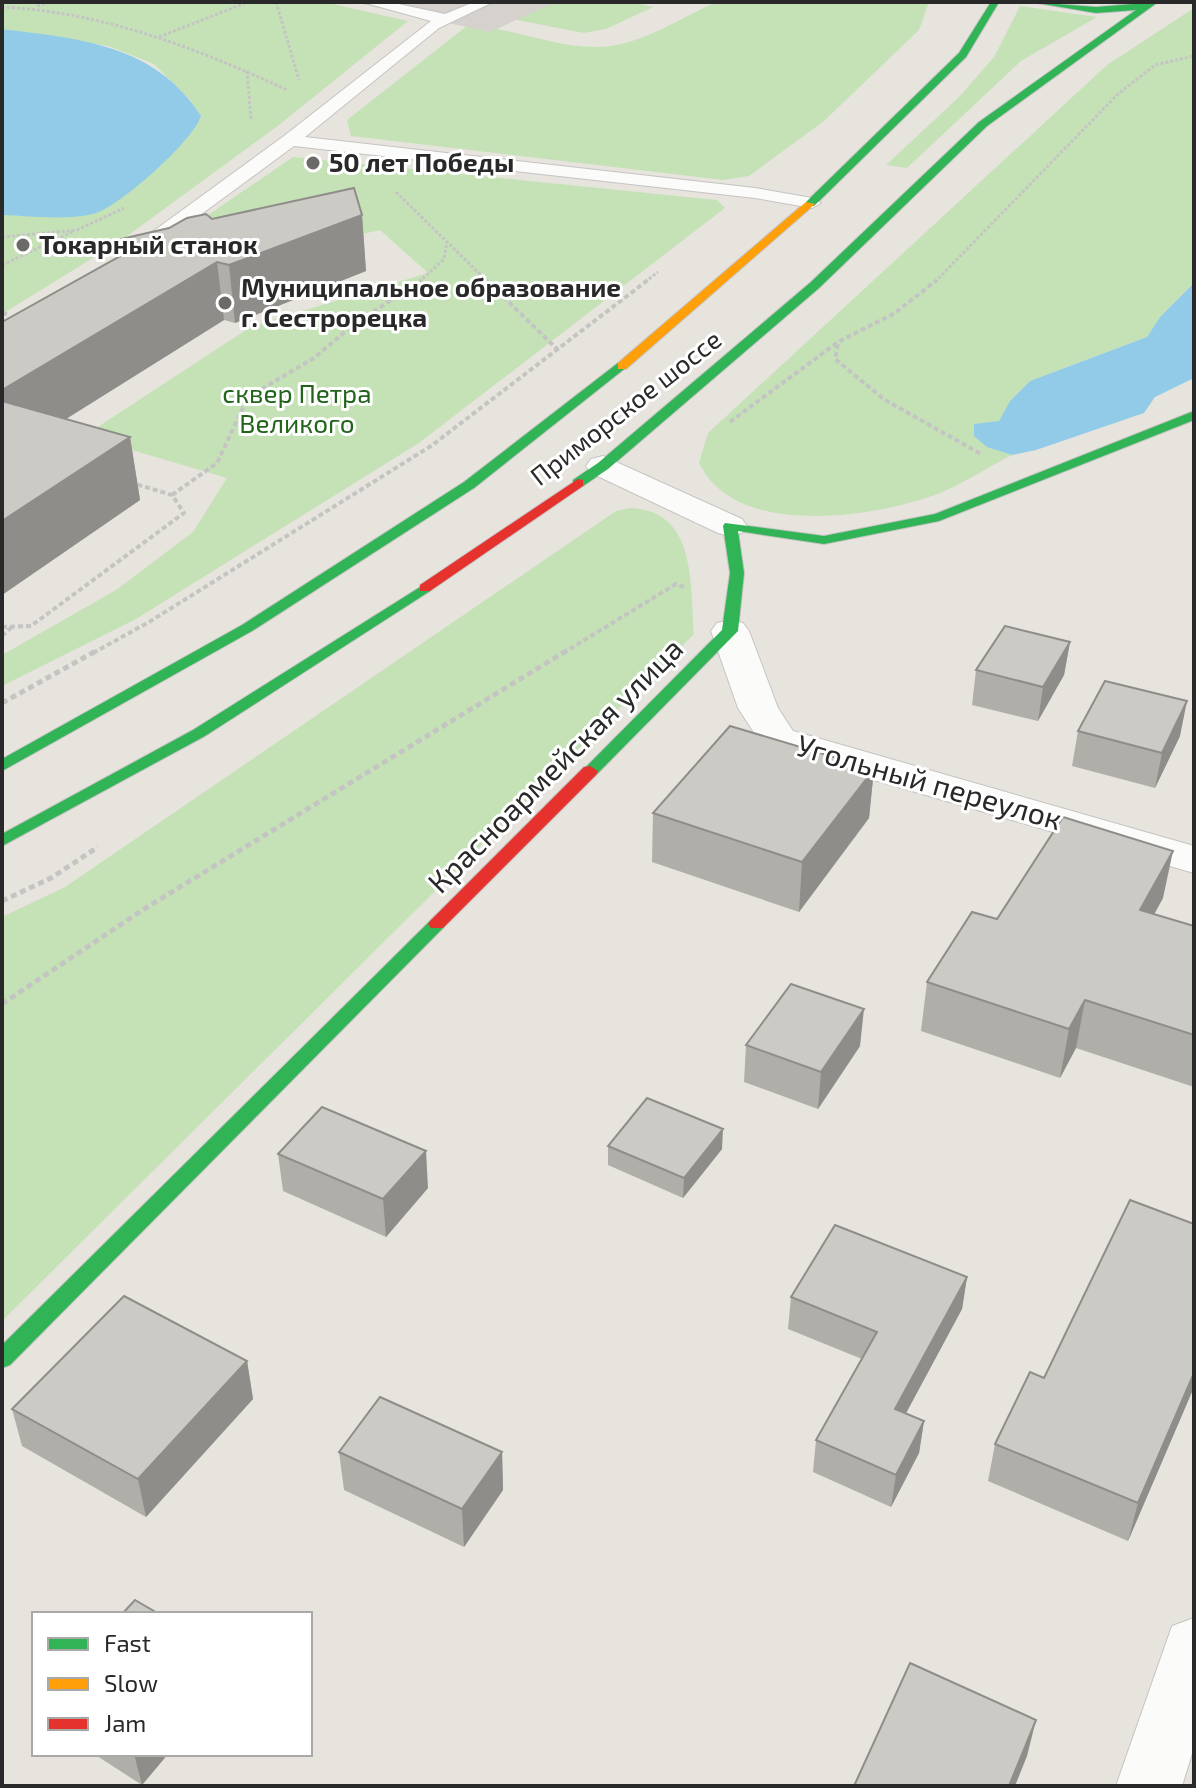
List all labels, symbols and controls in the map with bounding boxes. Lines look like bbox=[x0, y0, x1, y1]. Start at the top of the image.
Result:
place label: 50 лет Победы bbox=[329, 146, 514, 177]
marker: 50 лет Победы bbox=[304, 154, 322, 172]
place label: Токарный станок bbox=[39, 228, 258, 259]
marker: Токарный станок bbox=[14, 236, 32, 254]
place label: Муниципальное образование г. Сестрорецка bbox=[241, 271, 621, 332]
marker: Муниципальное образование г. Сестрорецка bbox=[216, 294, 234, 312]
street label: Приморское шоссе bbox=[524, 323, 727, 491]
park label: сквер Петра Великого bbox=[222, 377, 372, 438]
street label: Красноармейская улица bbox=[420, 630, 690, 900]
street label: Угольный переулок bbox=[793, 726, 1066, 837]
legend bbox=[32, 1612, 312, 1756]
text: Fast bbox=[104, 1628, 151, 1657]
text: Slow bbox=[104, 1668, 158, 1697]
text: Jam bbox=[104, 1708, 146, 1737]

